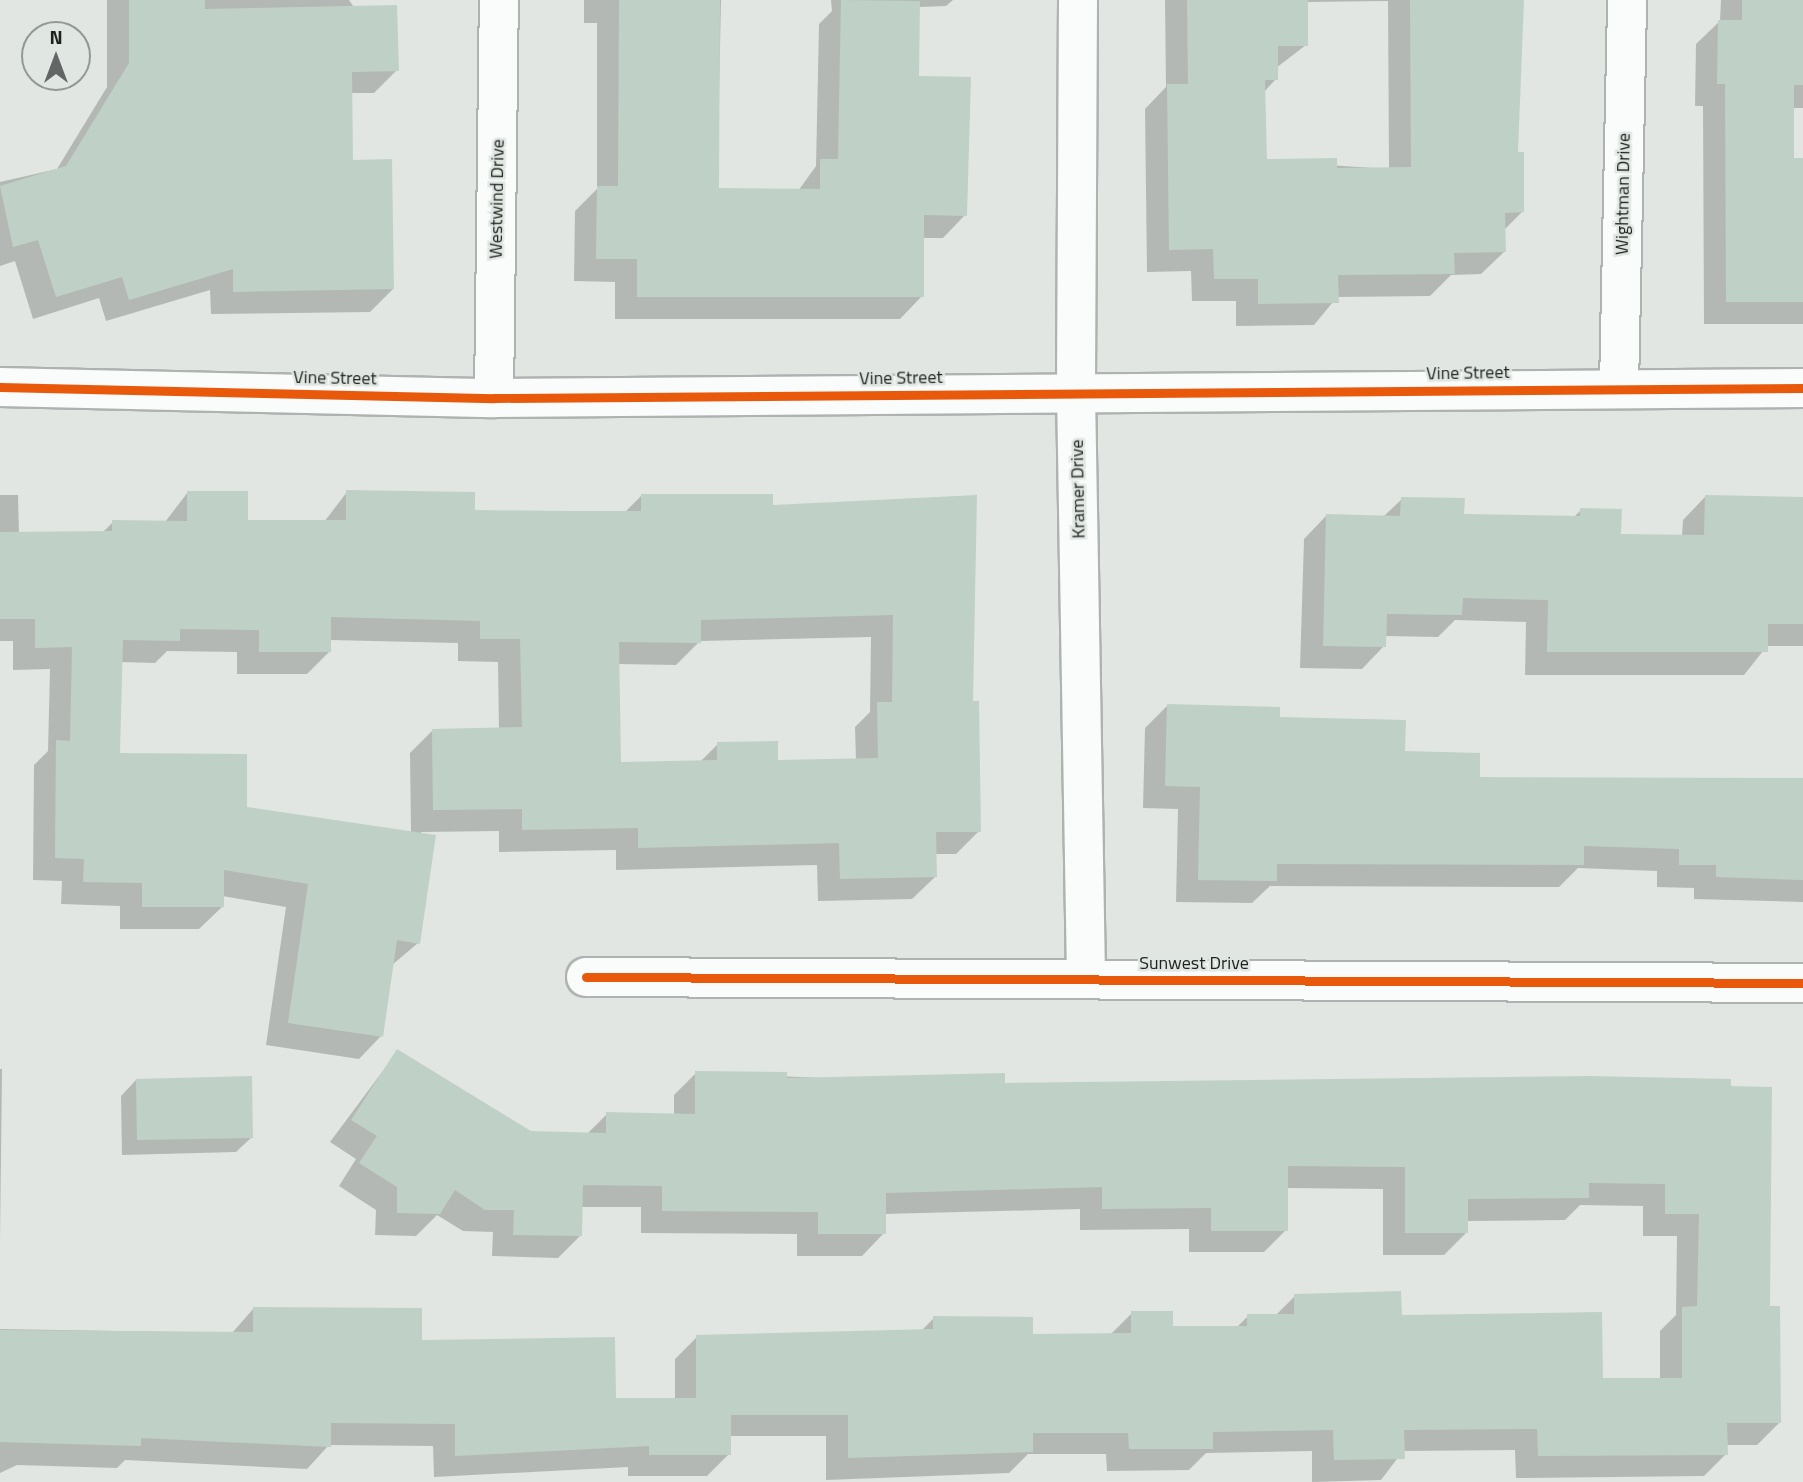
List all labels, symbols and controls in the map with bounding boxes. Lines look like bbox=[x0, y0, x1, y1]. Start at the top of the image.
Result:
north arrow bbox=[21, 21, 91, 91]
text: N bbox=[49, 22, 63, 51]
street label: Wightman Drive bbox=[1611, 133, 1635, 255]
street label: Westwind Drive bbox=[485, 139, 509, 259]
street label: Vine Street bbox=[1426, 361, 1510, 385]
street label: Vine Street bbox=[293, 366, 377, 390]
street label: Vine Street bbox=[859, 366, 943, 390]
street label: Kramer Drive bbox=[1066, 439, 1090, 539]
street label: Sunwest Drive bbox=[1139, 952, 1249, 974]

